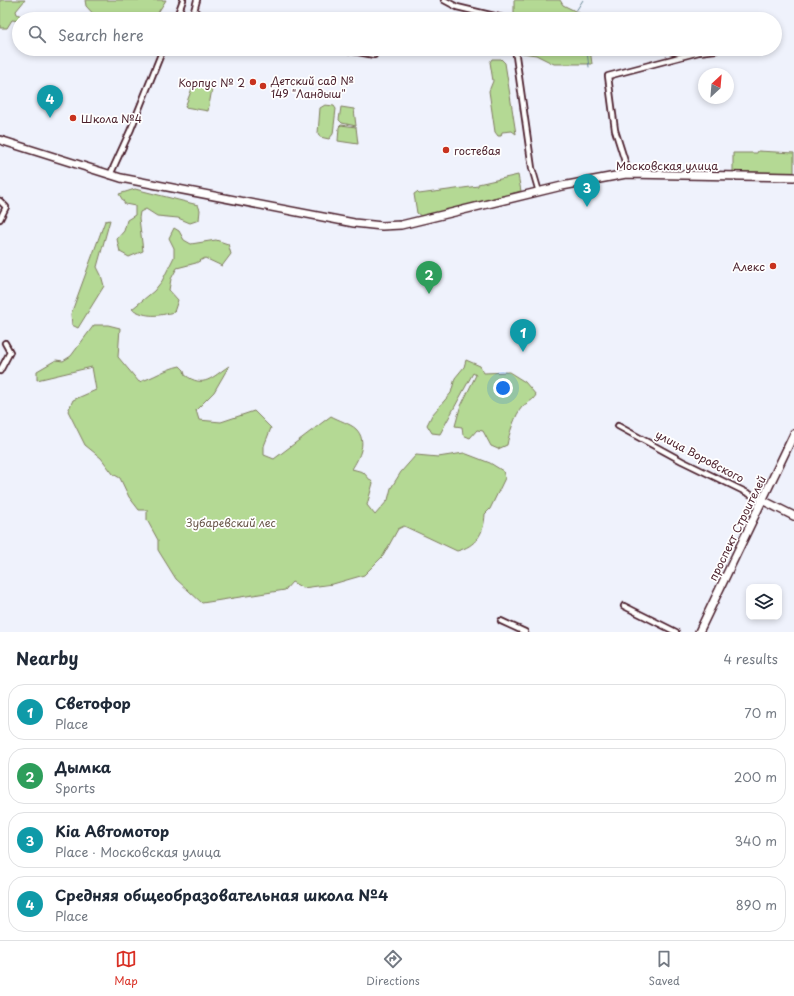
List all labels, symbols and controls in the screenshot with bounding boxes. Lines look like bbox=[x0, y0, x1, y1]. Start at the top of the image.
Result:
search box bbox=[12, 12, 782, 56]
icon: search bbox=[26, 23, 48, 45]
text: Search here bbox=[58, 23, 144, 46]
north arrow bbox=[698, 68, 734, 104]
place label: Детский сад № 149 "Ландыш" bbox=[270, 72, 354, 102]
place label: Корпус № 2 bbox=[178, 74, 245, 91]
marker: Корпус № 2 bbox=[248, 77, 258, 87]
marker: Детский сад № 149 "Ландыш" bbox=[258, 81, 268, 91]
pin: 4 bbox=[37, 85, 63, 118]
place label: Школа №4 bbox=[81, 110, 142, 127]
marker: Школа №4 bbox=[68, 113, 78, 123]
place label: гостевая bbox=[454, 142, 501, 159]
marker: гостевая bbox=[441, 145, 451, 155]
street label: Московская улица bbox=[616, 157, 718, 174]
pin: 3 bbox=[574, 174, 600, 207]
place label: Алекс bbox=[733, 258, 765, 275]
pin: 2 bbox=[416, 261, 442, 294]
marker: Алекс bbox=[768, 261, 778, 271]
pin: 1 bbox=[510, 319, 536, 352]
your location bbox=[493, 378, 513, 398]
street label: улица Воровского bbox=[653, 425, 747, 487]
street label: проспект Строителей bbox=[704, 472, 770, 584]
park label: Зубаревский лес bbox=[186, 514, 276, 531]
map controls bbox=[746, 584, 782, 620]
button: layers bbox=[746, 584, 782, 620]
text: Nearby bbox=[16, 645, 78, 671]
text: 4 results bbox=[724, 649, 778, 668]
text: Светофор bbox=[55, 691, 131, 714]
text: 1 bbox=[27, 703, 33, 722]
text: 70 m bbox=[744, 703, 777, 722]
text: Place bbox=[55, 714, 88, 733]
text: Дымка bbox=[55, 755, 111, 778]
text: 2 bbox=[25, 767, 35, 786]
text: 200 m bbox=[734, 767, 777, 786]
text: Sports bbox=[55, 778, 95, 797]
text: Kia Автомотор bbox=[55, 819, 169, 842]
text: 3 bbox=[26, 831, 34, 850]
text: 340 m bbox=[734, 831, 777, 850]
text: Place · Московская улица bbox=[55, 842, 221, 861]
text: Средняя общеобразовательная школа №4 bbox=[55, 883, 388, 906]
text: 4 bbox=[26, 895, 34, 914]
text: 890 m bbox=[736, 895, 777, 914]
text: Place bbox=[55, 906, 88, 925]
tab: Map bbox=[114, 948, 138, 989]
tab: Directions bbox=[366, 948, 420, 989]
tab: Saved bbox=[648, 948, 680, 989]

